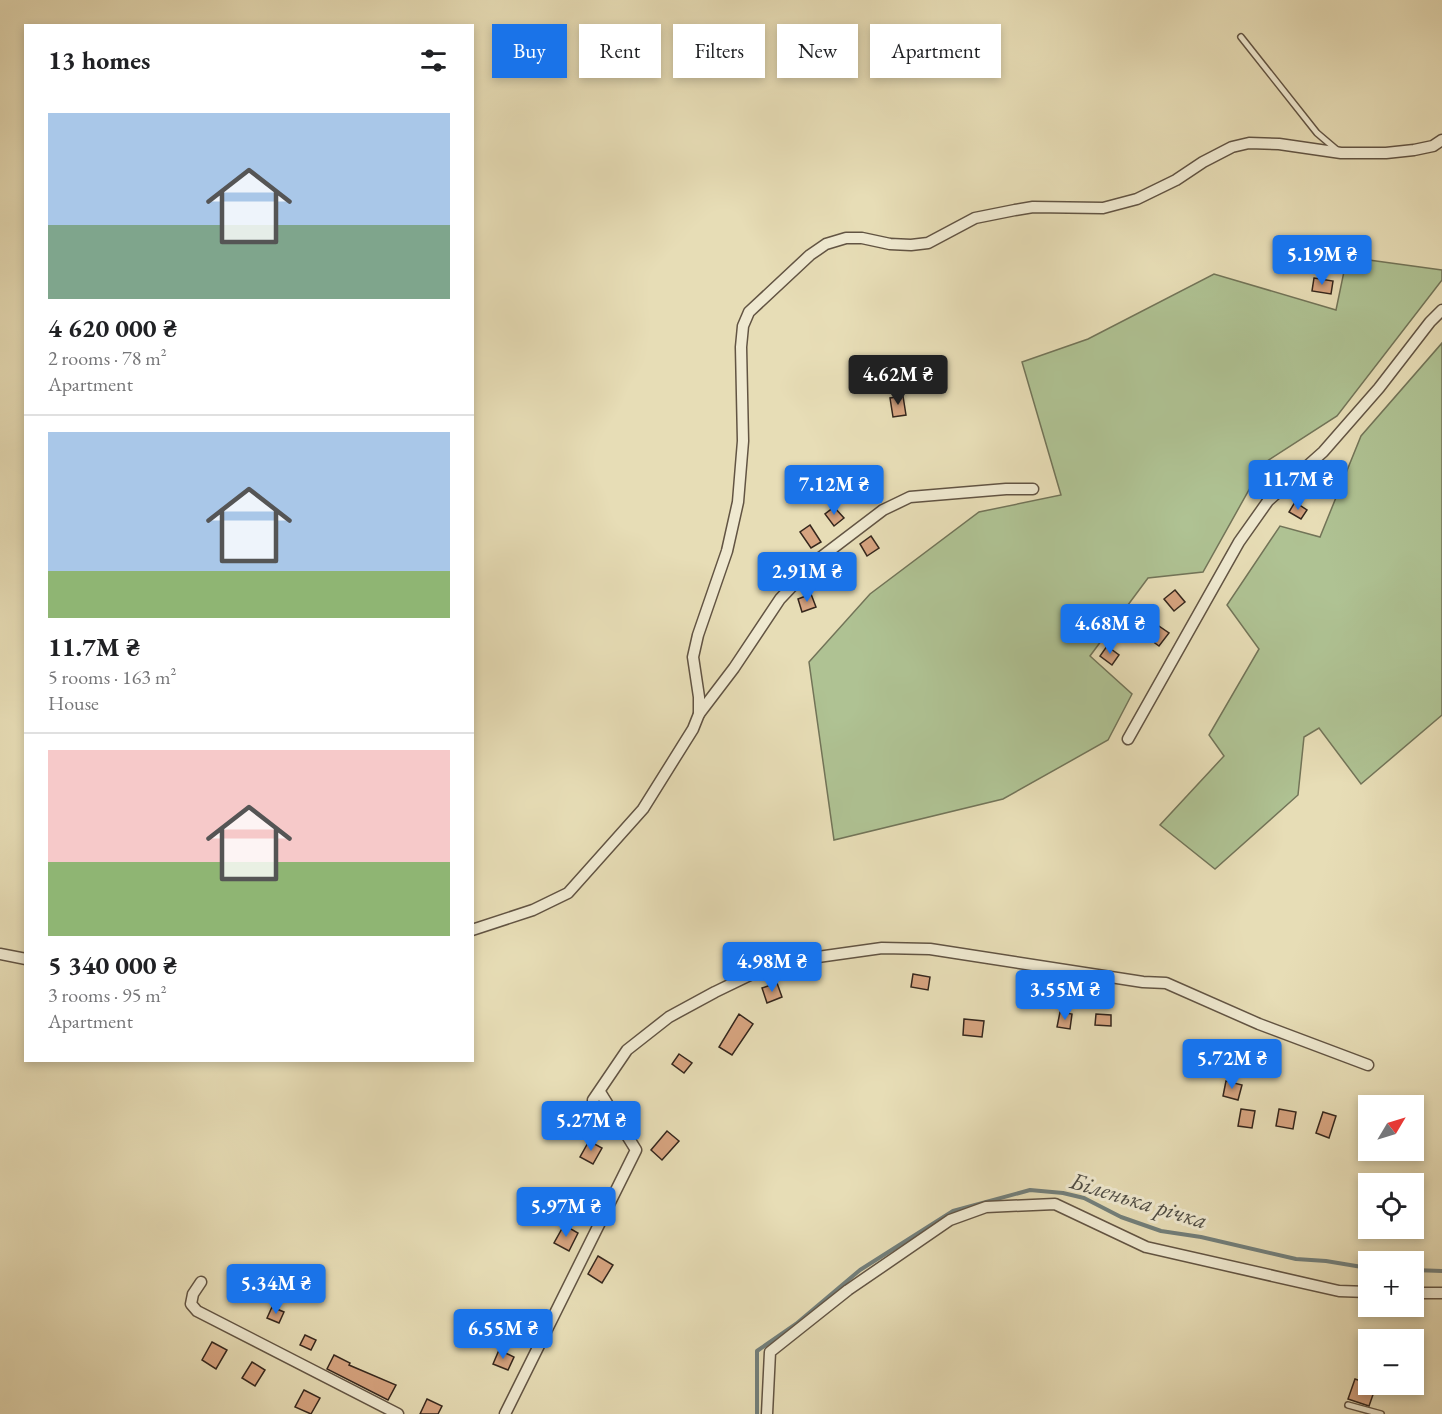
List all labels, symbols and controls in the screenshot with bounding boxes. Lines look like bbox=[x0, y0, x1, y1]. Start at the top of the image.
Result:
chip: Buy bbox=[492, 24, 567, 78]
chip: Rent bbox=[579, 24, 661, 78]
chip: Filters bbox=[673, 24, 765, 78]
chip: New bbox=[777, 24, 858, 78]
chip: Apartment bbox=[870, 24, 1001, 78]
text: 13 homes bbox=[48, 43, 150, 77]
icon: filters bbox=[417, 44, 450, 77]
icon: home bbox=[195, 152, 303, 260]
pin: 5.19M ₴ bbox=[1267, 235, 1377, 286]
text: 5.19M ₴ bbox=[1287, 241, 1357, 267]
text: 4 620 000 ₴ bbox=[48, 311, 177, 345]
text: 2 rooms · 78 m² bbox=[48, 345, 167, 371]
pin: 4.62M ₴ bbox=[843, 355, 953, 406]
text: 4.62M ₴ bbox=[863, 361, 933, 387]
text: Apartment bbox=[48, 371, 133, 397]
pin: 11.7M ₴ bbox=[1243, 460, 1353, 511]
pin: 7.12M ₴ bbox=[779, 465, 889, 516]
text: 11.7M ₴ bbox=[1263, 466, 1333, 492]
icon: home bbox=[195, 471, 303, 579]
text: 7.12M ₴ bbox=[799, 471, 869, 497]
pin: 2.91M ₴ bbox=[752, 552, 862, 603]
text: 2.91M ₴ bbox=[772, 558, 842, 584]
pin: 4.68M ₴ bbox=[1055, 604, 1165, 655]
text: 4.68M ₴ bbox=[1075, 610, 1145, 636]
text: 11.7M ₴ bbox=[48, 630, 140, 664]
text: 5 rooms · 163 m² bbox=[48, 664, 176, 690]
text: House bbox=[48, 690, 99, 716]
icon: home bbox=[195, 789, 303, 897]
pin: 4.98M ₴ bbox=[717, 942, 827, 993]
text: 5 340 000 ₴ bbox=[48, 948, 177, 982]
text: 4.98M ₴ bbox=[737, 948, 807, 974]
pin: 3.55M ₴ bbox=[1010, 970, 1120, 1021]
text: 3.55M ₴ bbox=[1030, 976, 1100, 1002]
text: 3 rooms · 95 m² bbox=[48, 982, 167, 1008]
text: Apartment bbox=[48, 1008, 133, 1034]
pin: 5.72M ₴ bbox=[1177, 1039, 1287, 1090]
text: 5.72M ₴ bbox=[1197, 1045, 1267, 1071]
north arrow bbox=[1358, 1095, 1424, 1161]
map controls bbox=[1358, 1095, 1424, 1395]
pin: 5.27M ₴ bbox=[536, 1101, 646, 1152]
text: 5.27M ₴ bbox=[556, 1107, 626, 1133]
water label: Біленька річка bbox=[1066, 1164, 1211, 1236]
button: locate bbox=[1358, 1173, 1424, 1239]
pin: 5.97M ₴ bbox=[511, 1187, 621, 1238]
text: 5.97M ₴ bbox=[531, 1193, 601, 1219]
button: + bbox=[1358, 1251, 1424, 1317]
pin: 5.34M ₴ bbox=[221, 1264, 331, 1315]
text: 5.34M ₴ bbox=[241, 1270, 311, 1296]
pin: 6.55M ₴ bbox=[448, 1309, 558, 1360]
text: 6.55M ₴ bbox=[468, 1315, 538, 1341]
button: − bbox=[1358, 1329, 1424, 1395]

